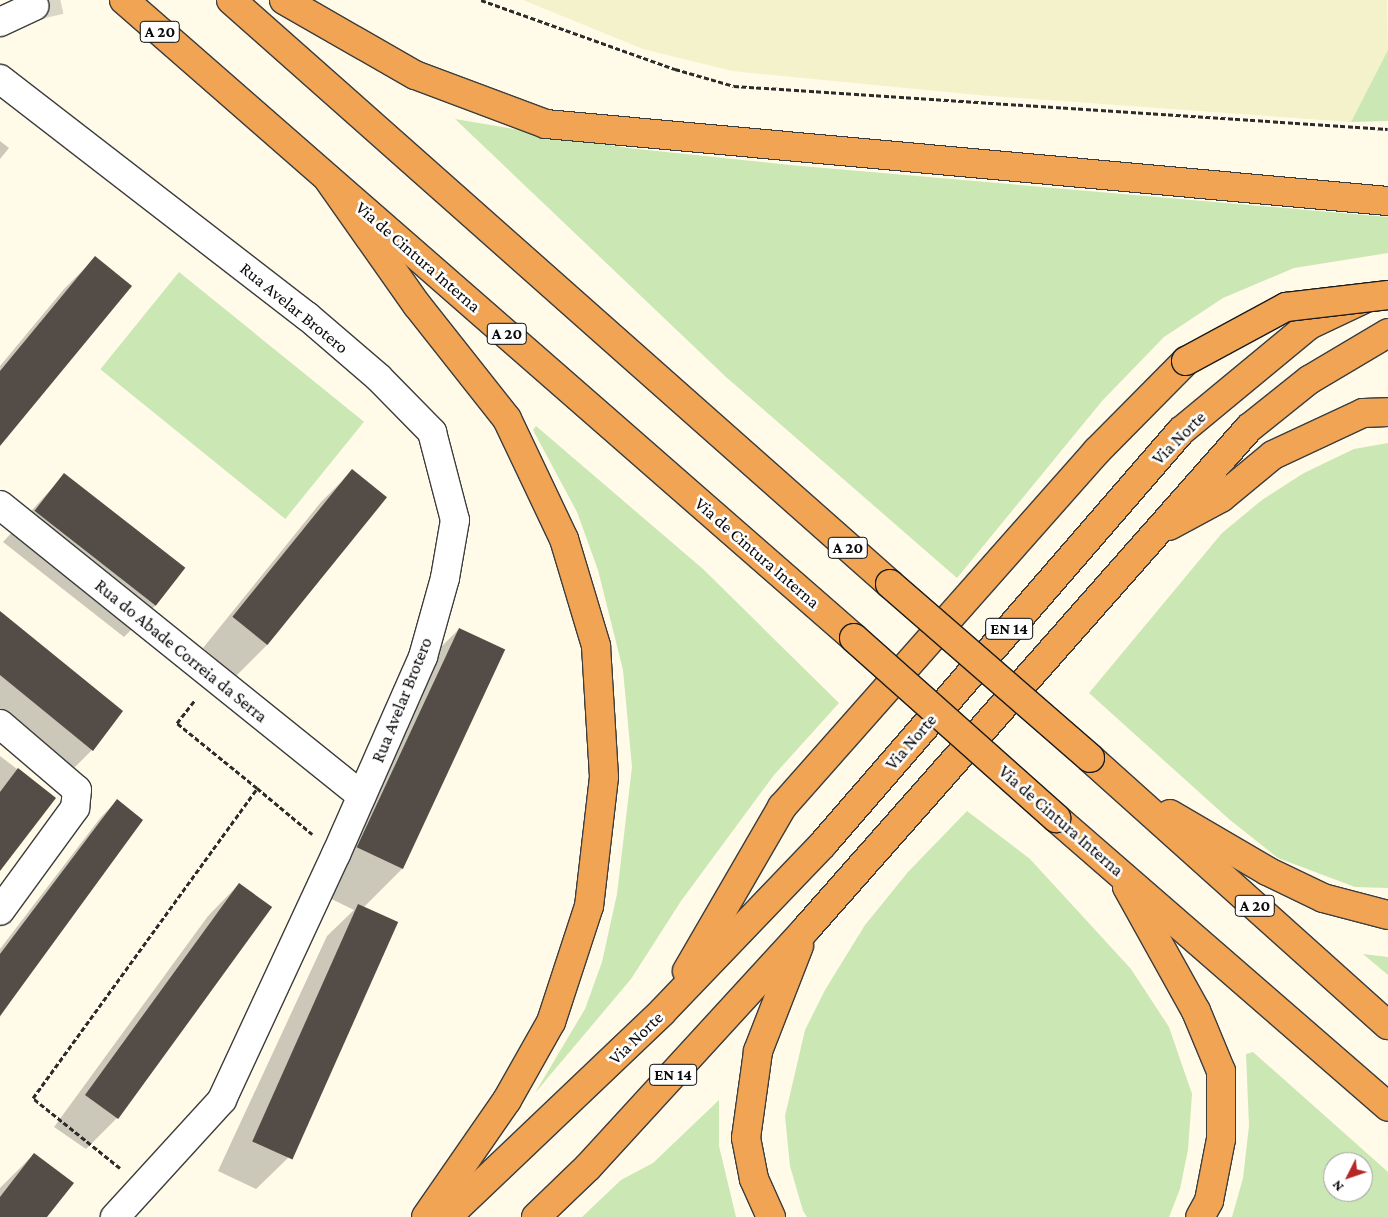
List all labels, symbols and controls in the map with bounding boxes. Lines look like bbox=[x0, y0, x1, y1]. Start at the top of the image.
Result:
road number: A 20 bbox=[139, 18, 181, 46]
street label: Via de Cintura Interna bbox=[351, 197, 485, 317]
street label: Rua Avelar Brotero bbox=[235, 258, 353, 358]
road number: A 20 bbox=[486, 320, 528, 348]
street label: Via Norte bbox=[1148, 407, 1210, 469]
street label: Via de Cintura Interna bbox=[690, 493, 824, 613]
road number: A 20 bbox=[827, 534, 869, 562]
street label: Rua do Abade Correia da Serra bbox=[90, 575, 272, 727]
road number: EN 14 bbox=[984, 616, 1034, 642]
street label: Rua Avelar Brotero bbox=[367, 634, 437, 766]
street label: Via Norte bbox=[881, 710, 941, 774]
street label: Via de Cintura Interna bbox=[994, 761, 1128, 881]
road number: A 20 bbox=[1234, 892, 1276, 919]
street label: Via Norte bbox=[604, 1007, 668, 1069]
road number: EN 14 bbox=[648, 1062, 698, 1088]
north arrow bbox=[1323, 1152, 1373, 1202]
text: N bbox=[1328, 1177, 1347, 1195]

